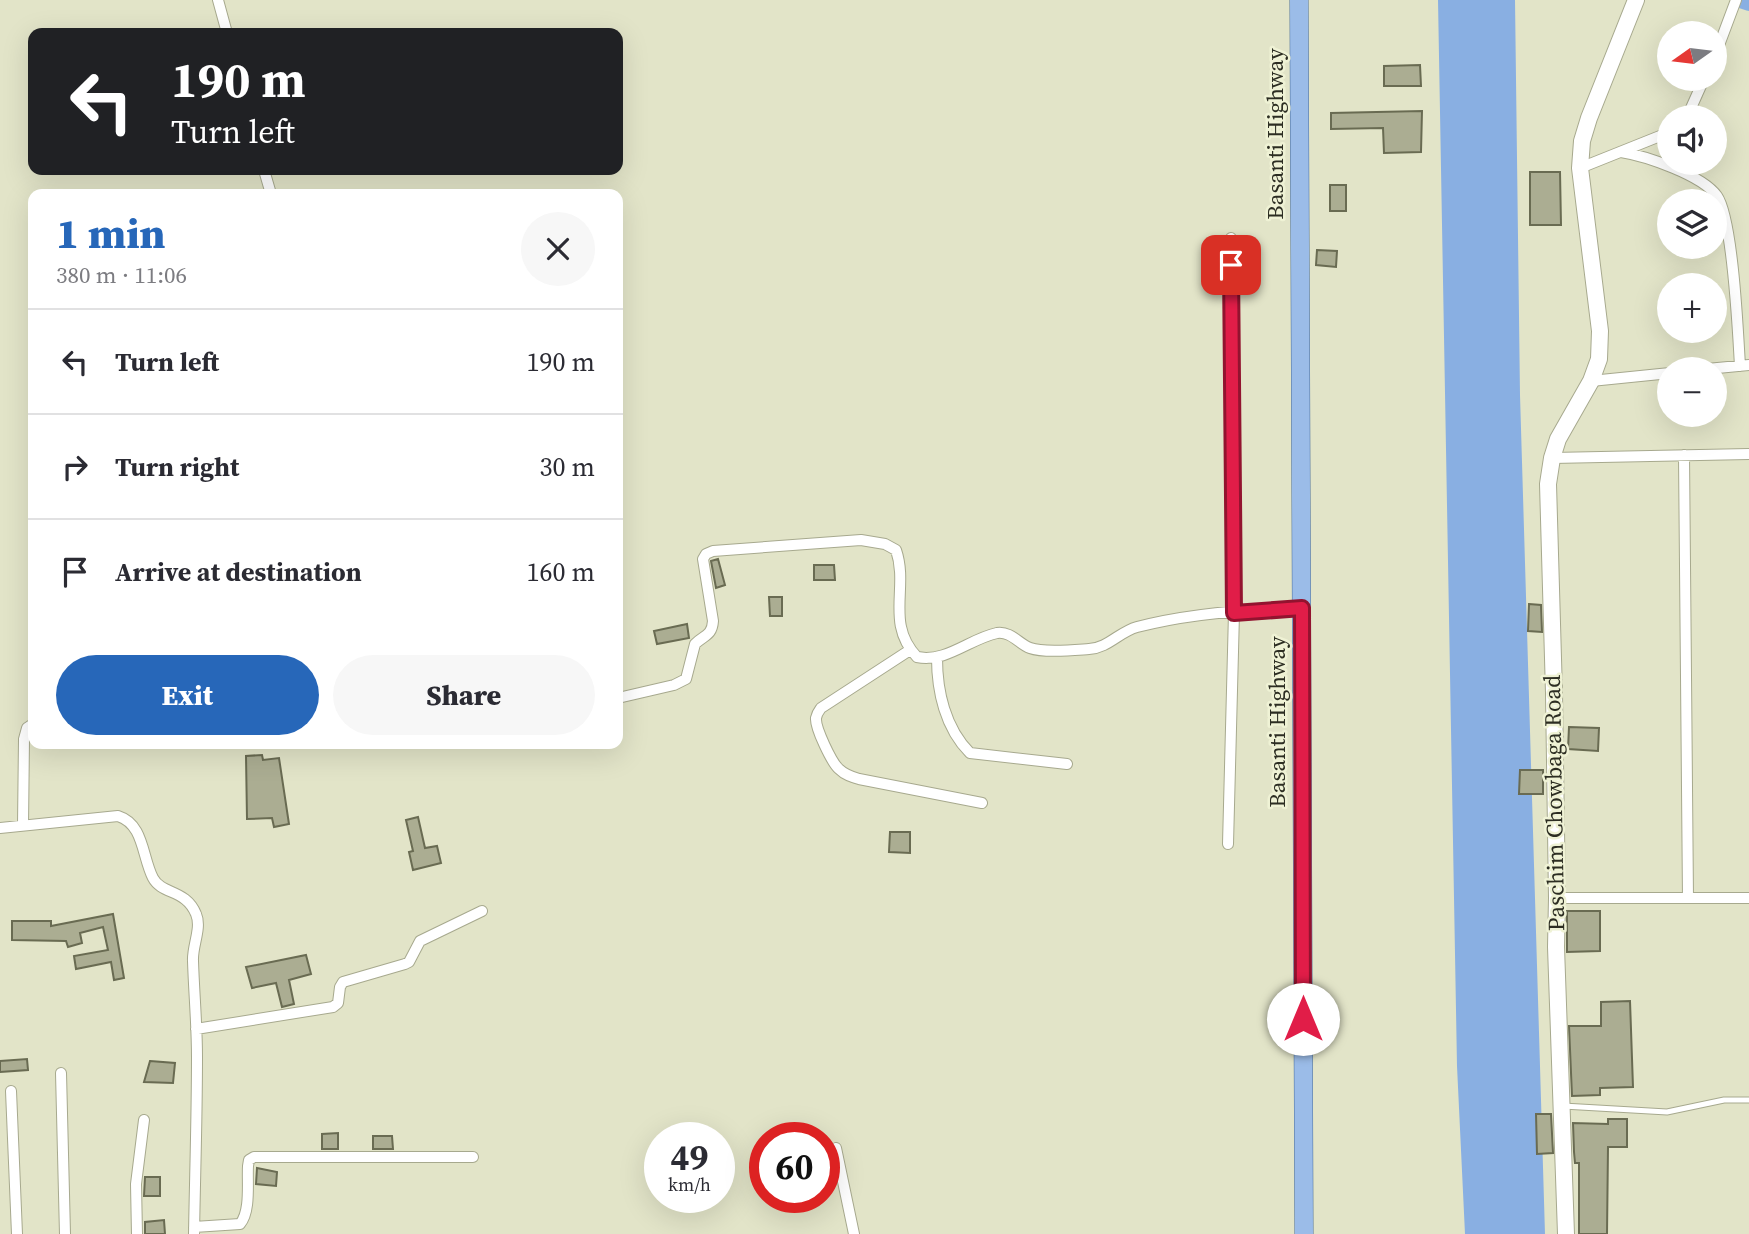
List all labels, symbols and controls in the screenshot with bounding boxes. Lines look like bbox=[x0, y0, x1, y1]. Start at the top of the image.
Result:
north arrow bbox=[1657, 21, 1727, 91]
map controls bbox=[1657, 21, 1727, 427]
text: 190 m bbox=[171, 46, 306, 113]
street label: Basanti Highway bbox=[1259, 48, 1291, 220]
icon: left bbox=[56, 56, 147, 147]
button: sound bbox=[1657, 105, 1727, 175]
text: Turn left bbox=[171, 110, 295, 154]
button: layers bbox=[1657, 189, 1727, 259]
text: 1 min bbox=[56, 204, 166, 262]
button: close bbox=[521, 212, 595, 286]
pin bbox=[1201, 235, 1261, 295]
icon: arrive bbox=[1212, 246, 1250, 284]
text: 380 m · 11:06 bbox=[56, 259, 187, 291]
button: + bbox=[1657, 273, 1727, 343]
icon: left bbox=[56, 343, 94, 381]
text: Turn left bbox=[115, 344, 219, 380]
text: 190 m bbox=[527, 344, 595, 380]
button: − bbox=[1657, 357, 1727, 427]
icon: right bbox=[56, 448, 94, 486]
text: Turn right bbox=[115, 449, 239, 485]
text: 30 m bbox=[540, 449, 595, 485]
icon: arrive bbox=[56, 553, 94, 591]
text: Arrive at destination bbox=[115, 554, 362, 590]
text: 160 m bbox=[527, 554, 595, 590]
street label: Basanti Highway bbox=[1261, 636, 1293, 808]
button: Exit bbox=[56, 655, 319, 735]
button: Share bbox=[333, 655, 595, 735]
street label: Paschim Chowbaga Road bbox=[1536, 675, 1572, 931]
position arrow bbox=[1266, 982, 1340, 1056]
speed limit sign: 60 bbox=[749, 1122, 840, 1213]
text: 49 bbox=[671, 1134, 708, 1182]
text: km/h bbox=[668, 1172, 711, 1197]

